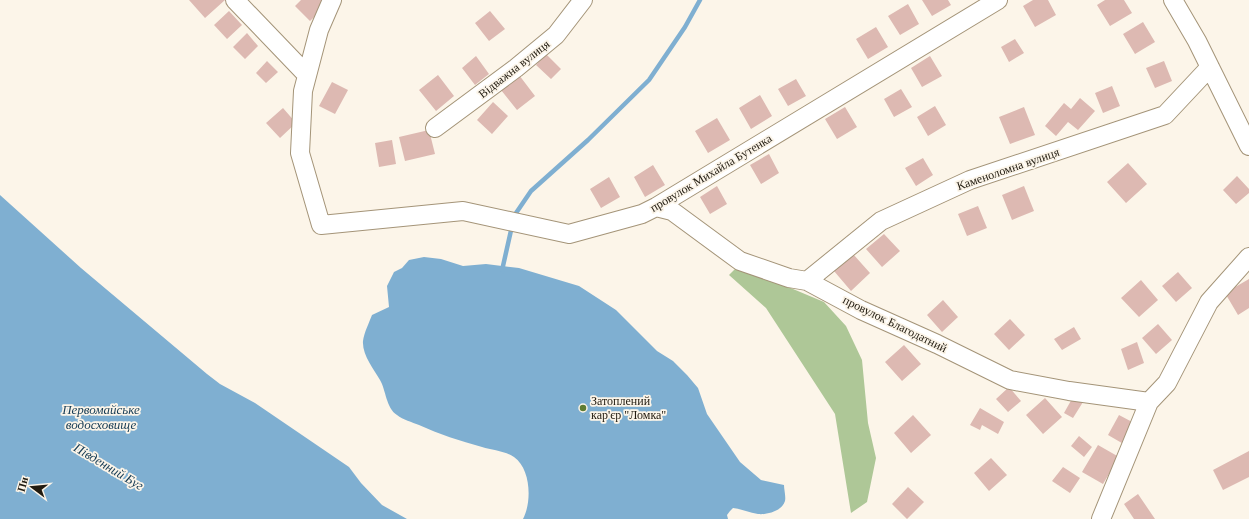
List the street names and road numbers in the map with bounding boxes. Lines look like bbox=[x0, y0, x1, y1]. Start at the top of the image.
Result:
street label: Відважна вулиця bbox=[476, 37, 553, 101]
street label: провулок Михайла Бутенка bbox=[648, 131, 775, 215]
street label: Каменоломна вулиця bbox=[955, 145, 1062, 193]
street label: провулок Благодатний bbox=[841, 293, 950, 356]

